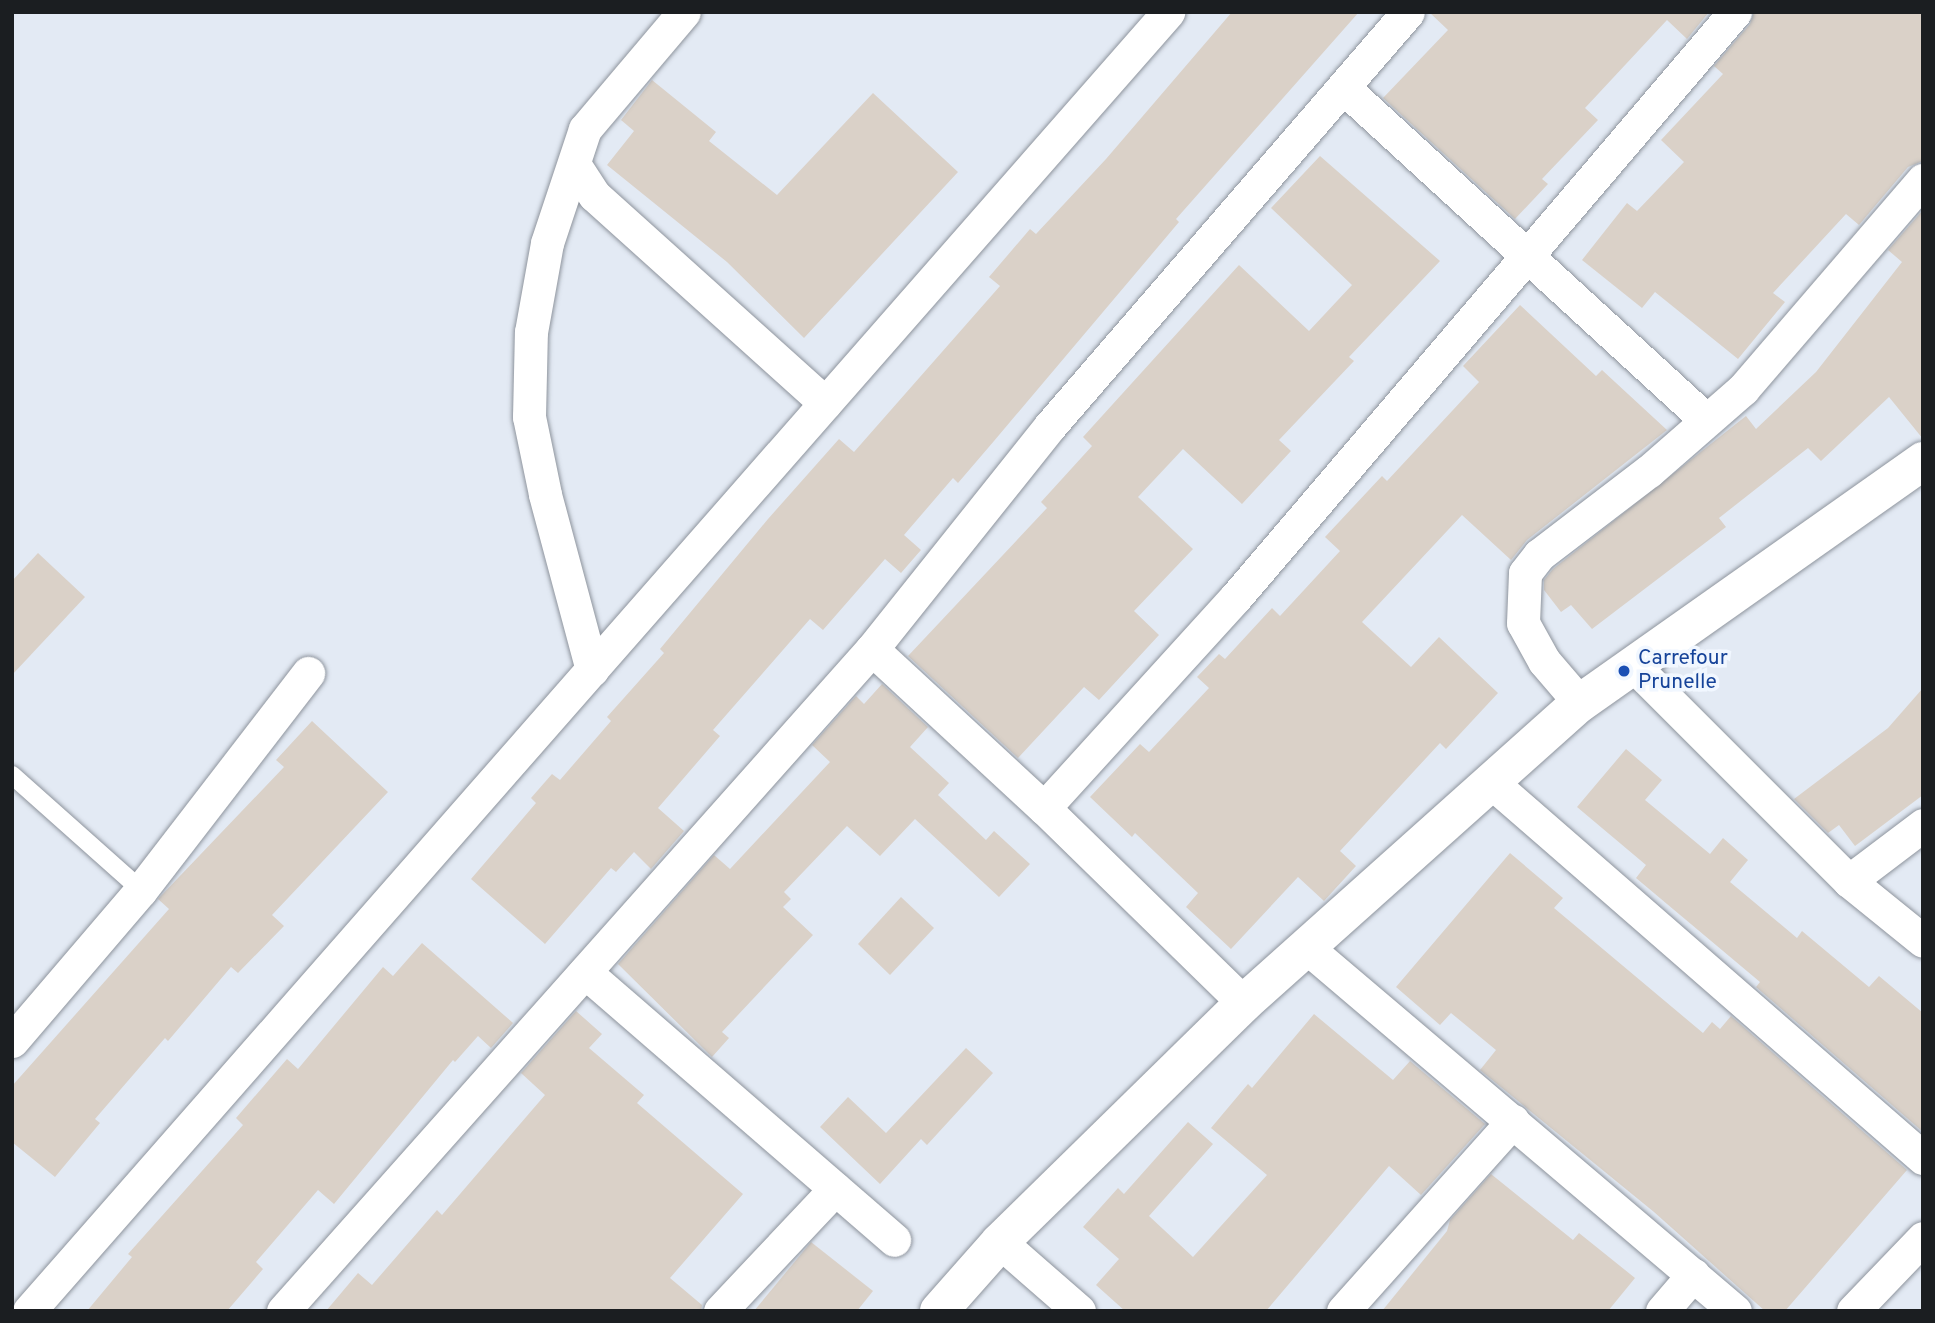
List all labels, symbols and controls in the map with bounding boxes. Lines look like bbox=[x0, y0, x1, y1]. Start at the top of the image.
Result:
place label: Carrefour Prunelle bbox=[1638, 646, 1728, 696]
marker: Carrefour Prunelle bbox=[1616, 663, 1632, 679]

